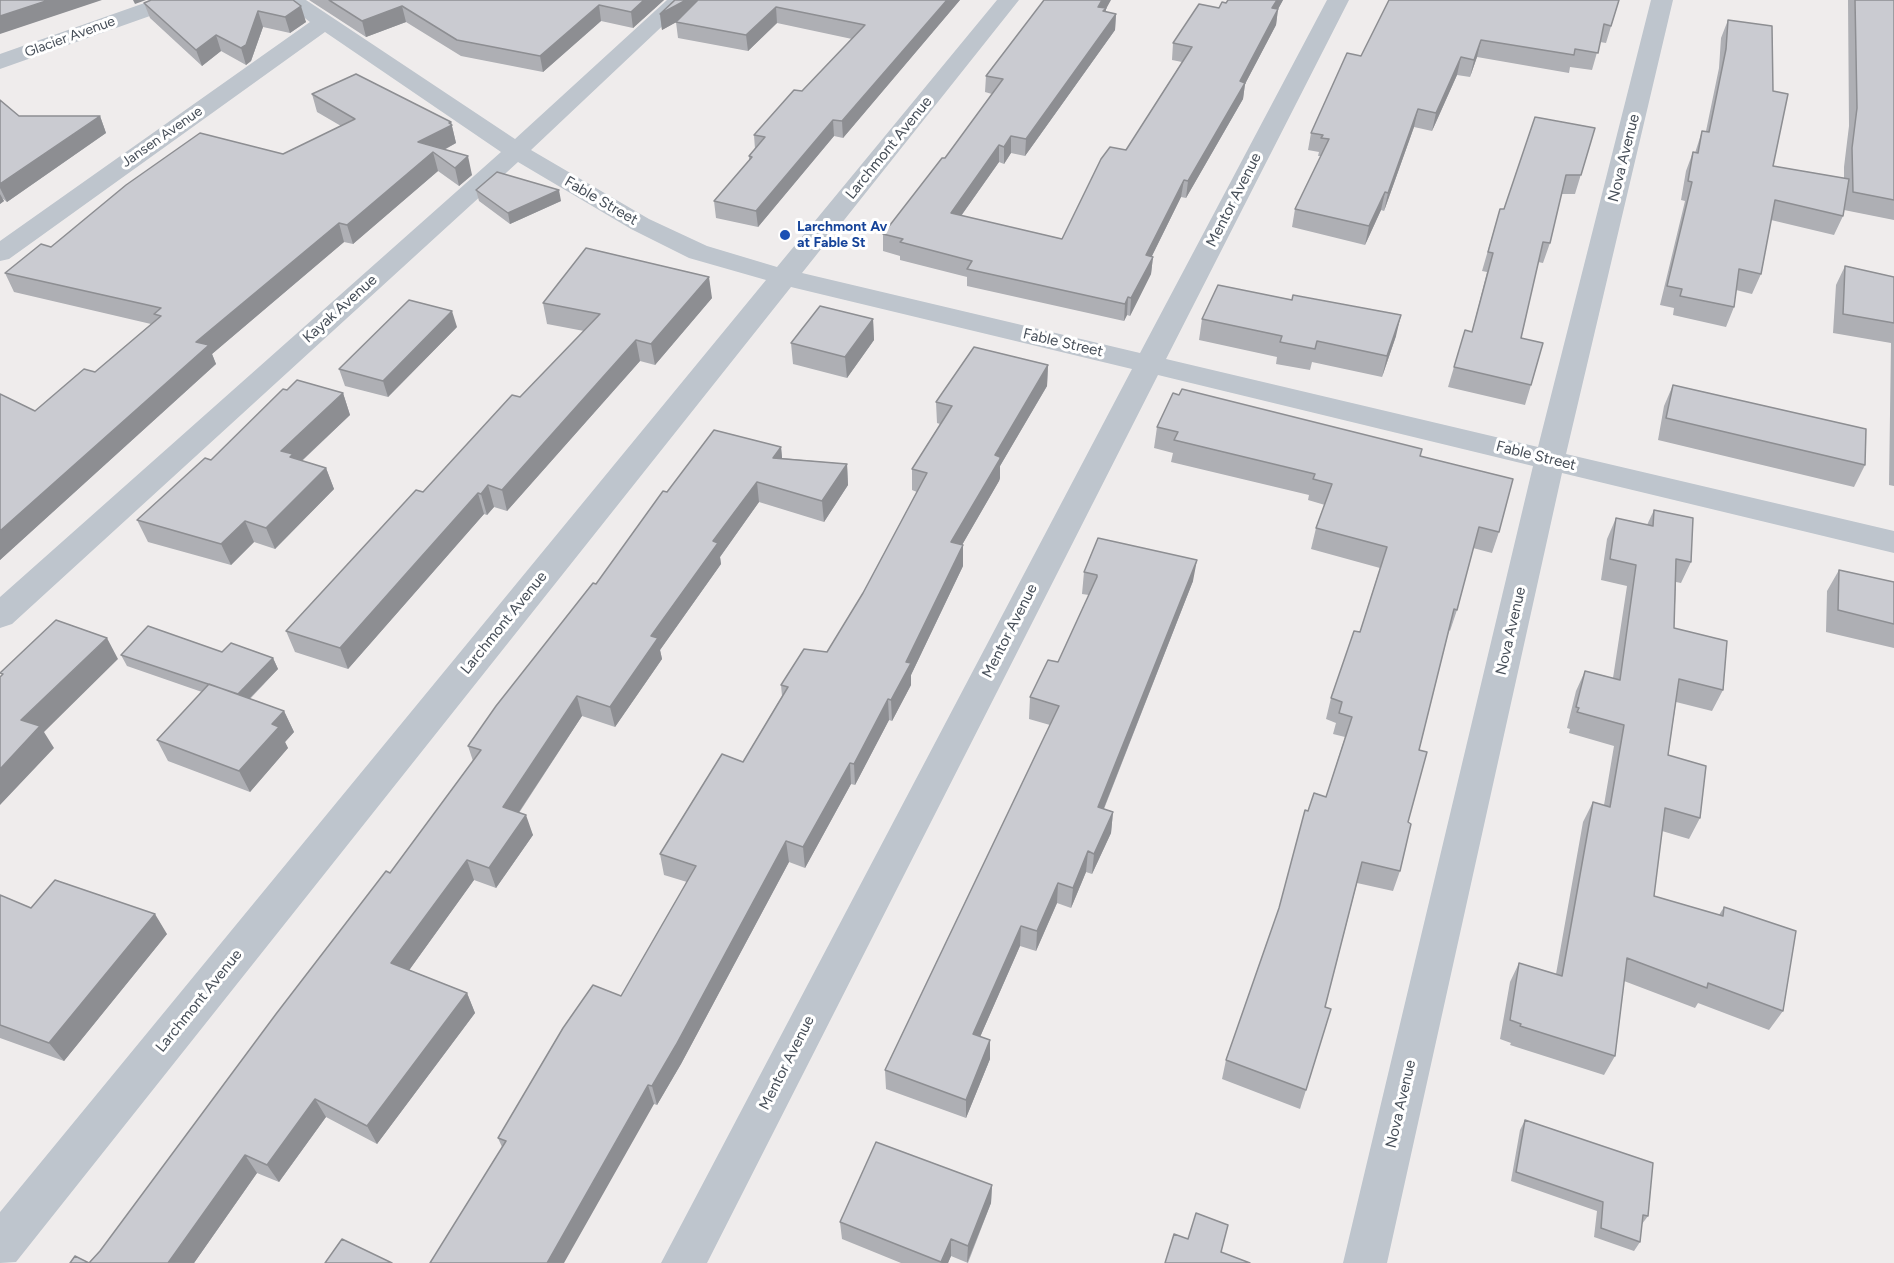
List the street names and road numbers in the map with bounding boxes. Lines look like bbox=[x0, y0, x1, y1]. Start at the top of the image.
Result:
street label: Glacier Avenue bbox=[23, 13, 117, 61]
street label: Larchmont Avenue bbox=[842, 93, 936, 203]
street label: Jansen Avenue bbox=[118, 103, 206, 171]
street label: Nova Avenue bbox=[1604, 112, 1644, 204]
street label: Mentor Avenue bbox=[1203, 150, 1265, 250]
street label: Fable Street bbox=[561, 173, 641, 229]
street label: Kayak Avenue bbox=[299, 271, 381, 347]
street label: Fable Street bbox=[1021, 325, 1105, 361]
street label: Fable Street bbox=[1494, 437, 1578, 475]
street label: Larchmont Avenue bbox=[457, 568, 551, 678]
street label: Mentor Avenue bbox=[979, 581, 1041, 681]
street label: Nova Avenue bbox=[1492, 585, 1530, 677]
street label: Larchmont Avenue bbox=[152, 946, 246, 1056]
street label: Mentor Avenue bbox=[756, 1013, 818, 1113]
street label: Nova Avenue bbox=[1382, 1058, 1420, 1150]

